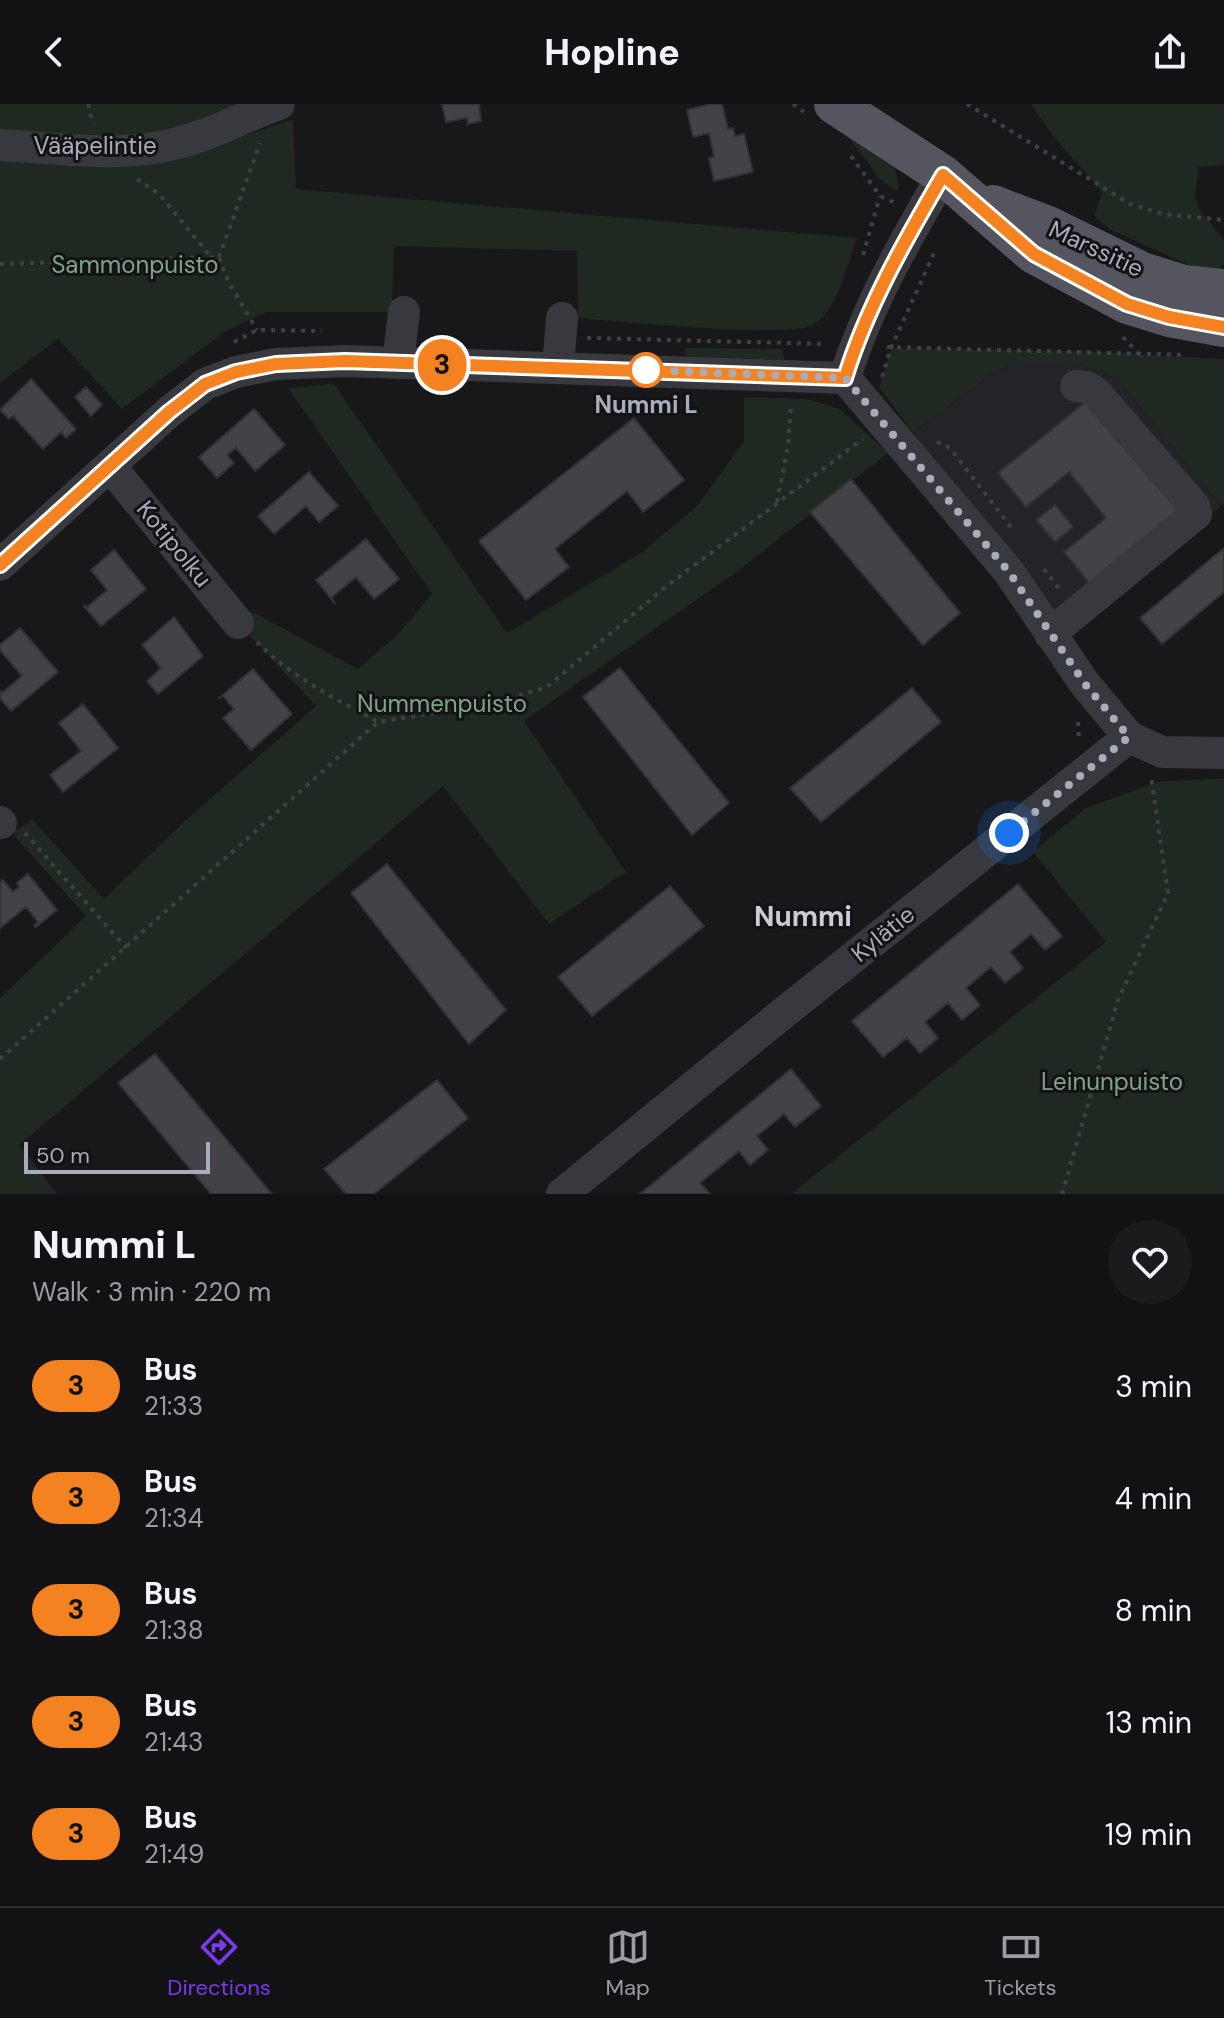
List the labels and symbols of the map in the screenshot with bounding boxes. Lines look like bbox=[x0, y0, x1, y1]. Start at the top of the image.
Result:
street label: Vääpelintie bbox=[33, 130, 157, 161]
street label: Marssitie bbox=[1044, 213, 1148, 284]
park label: Sammonpuisto bbox=[51, 249, 219, 280]
line badge: 3 bbox=[416, 339, 468, 391]
marker: Nummi L bbox=[629, 353, 663, 387]
place label: Nummi L bbox=[594, 389, 698, 420]
street label: Kotipolku bbox=[130, 494, 219, 593]
park label: Nummenpuisto bbox=[357, 688, 527, 719]
your location bbox=[989, 813, 1029, 853]
district label: Nummi bbox=[754, 898, 852, 935]
street label: Kylätie bbox=[845, 899, 921, 969]
park label: Leinunpuisto bbox=[1041, 1066, 1183, 1097]
scale bar bbox=[24, 1138, 210, 1174]

